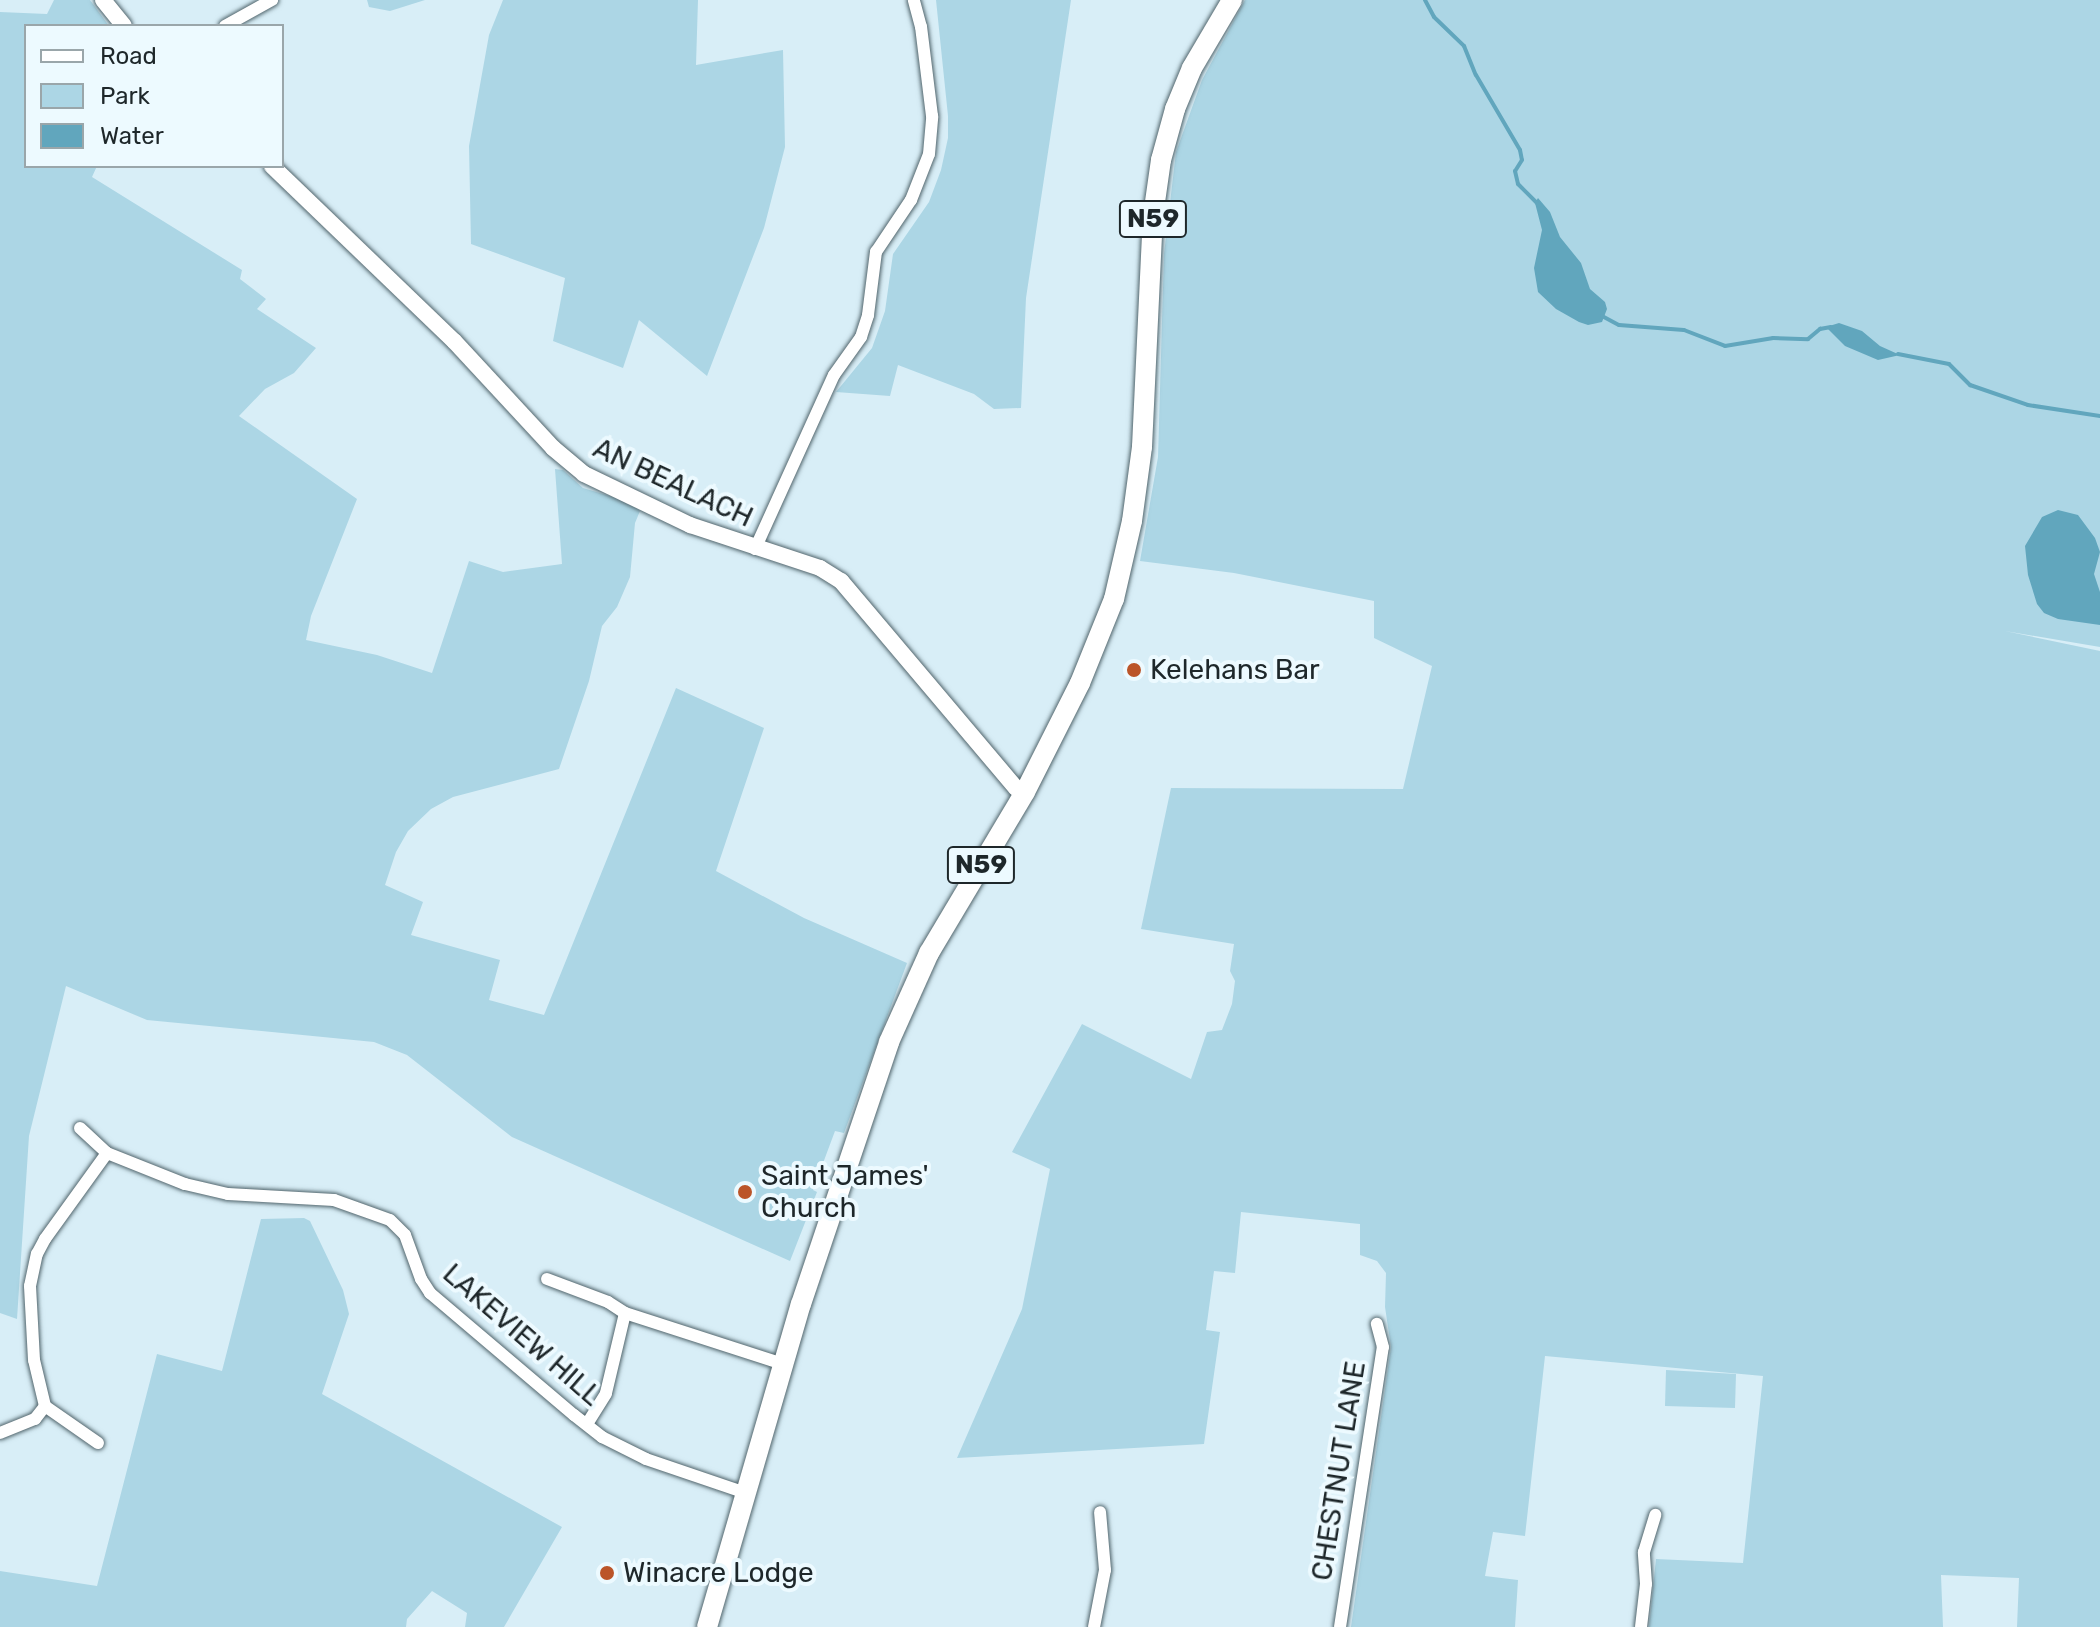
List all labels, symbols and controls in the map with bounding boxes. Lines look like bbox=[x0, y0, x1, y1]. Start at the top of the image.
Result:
legend bbox=[24, 24, 284, 168]
text: Road bbox=[100, 42, 157, 70]
text: Park bbox=[100, 82, 150, 110]
text: Water bbox=[100, 122, 164, 150]
road number: N59 bbox=[1117, 197, 1189, 241]
street label: AN BEALACH bbox=[588, 431, 758, 535]
place label: Kelehans Bar bbox=[1150, 653, 1320, 687]
marker: Kelehans Bar bbox=[1125, 661, 1143, 679]
road number: N59 bbox=[945, 843, 1017, 887]
place label: Saint James' Church bbox=[761, 1159, 929, 1225]
marker: Saint James' Church bbox=[736, 1183, 754, 1201]
street label: LAKEVIEW HILL bbox=[436, 1257, 608, 1413]
street label: CHESTNUT LANE bbox=[1305, 1359, 1373, 1583]
place label: Winacre Lodge bbox=[623, 1556, 814, 1590]
marker: Winacre Lodge bbox=[598, 1564, 616, 1582]

